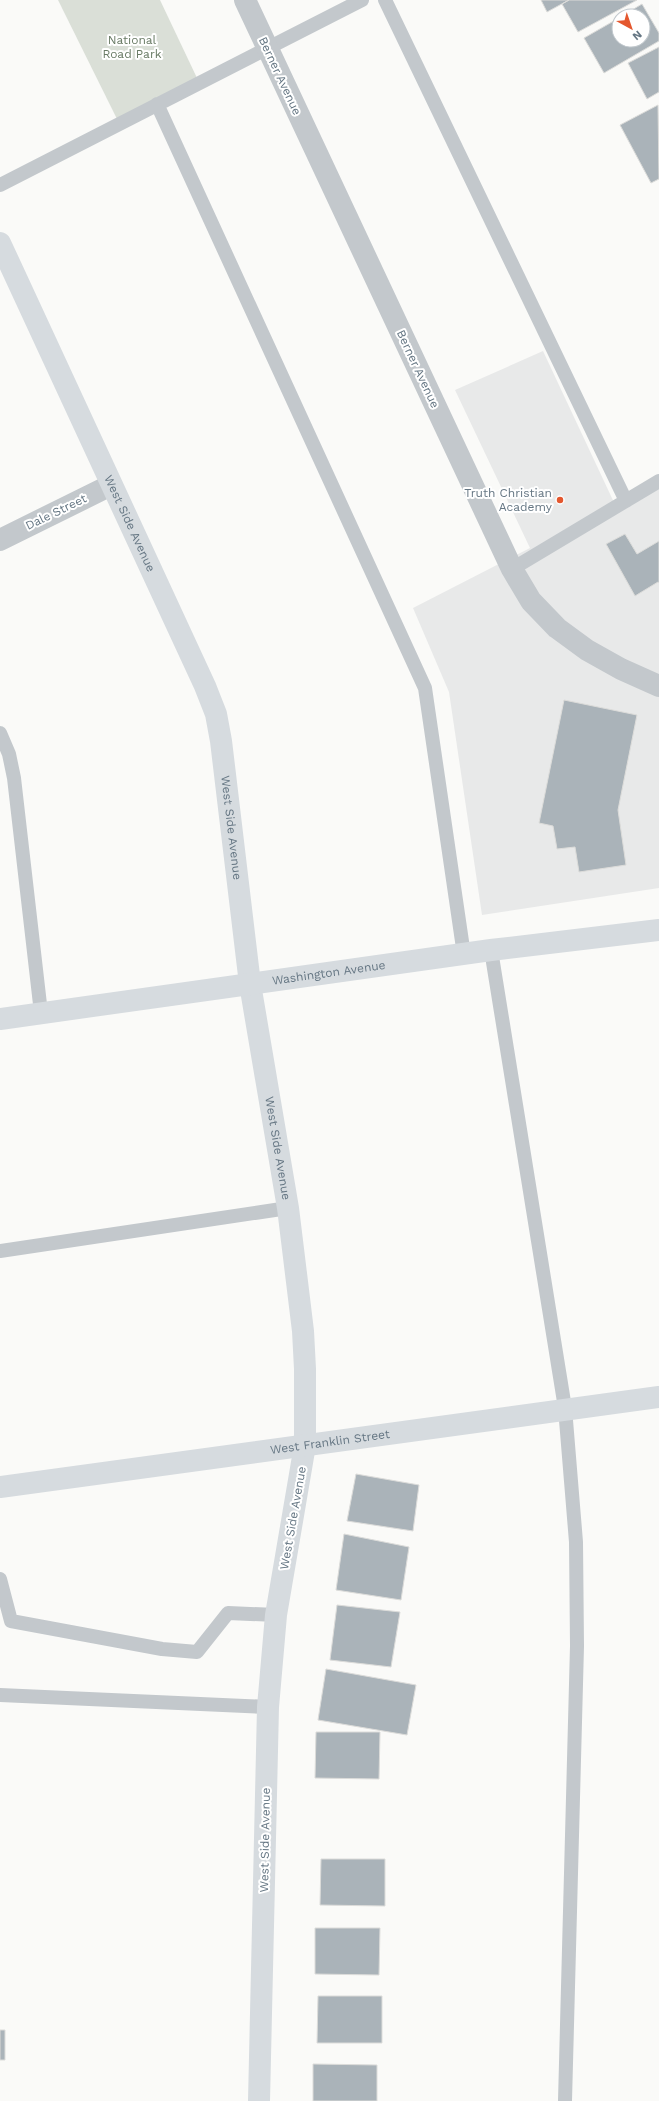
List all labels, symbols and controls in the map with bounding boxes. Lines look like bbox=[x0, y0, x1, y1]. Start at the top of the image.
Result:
north arrow bbox=[611, 8, 651, 48]
text: N bbox=[630, 28, 644, 43]
park label: National Road Park bbox=[102, 33, 162, 61]
street label: Berner Avenue bbox=[256, 35, 304, 117]
street label: Berner Avenue bbox=[394, 328, 442, 410]
street label: West Side Avenue bbox=[101, 473, 158, 574]
place label: Truth Christian Academy bbox=[464, 486, 553, 514]
street label: Dale Street bbox=[23, 491, 89, 533]
marker: Truth Christian Academy bbox=[555, 495, 565, 505]
street label: West Side Avenue bbox=[218, 775, 245, 881]
street label: Washington Avenue bbox=[271, 958, 386, 988]
street label: West Side Avenue bbox=[262, 1095, 294, 1201]
street label: West Franklin Street bbox=[269, 1427, 391, 1457]
street label: West Side Avenue bbox=[277, 1465, 309, 1571]
street label: West Side Avenue bbox=[257, 1787, 273, 1893]

